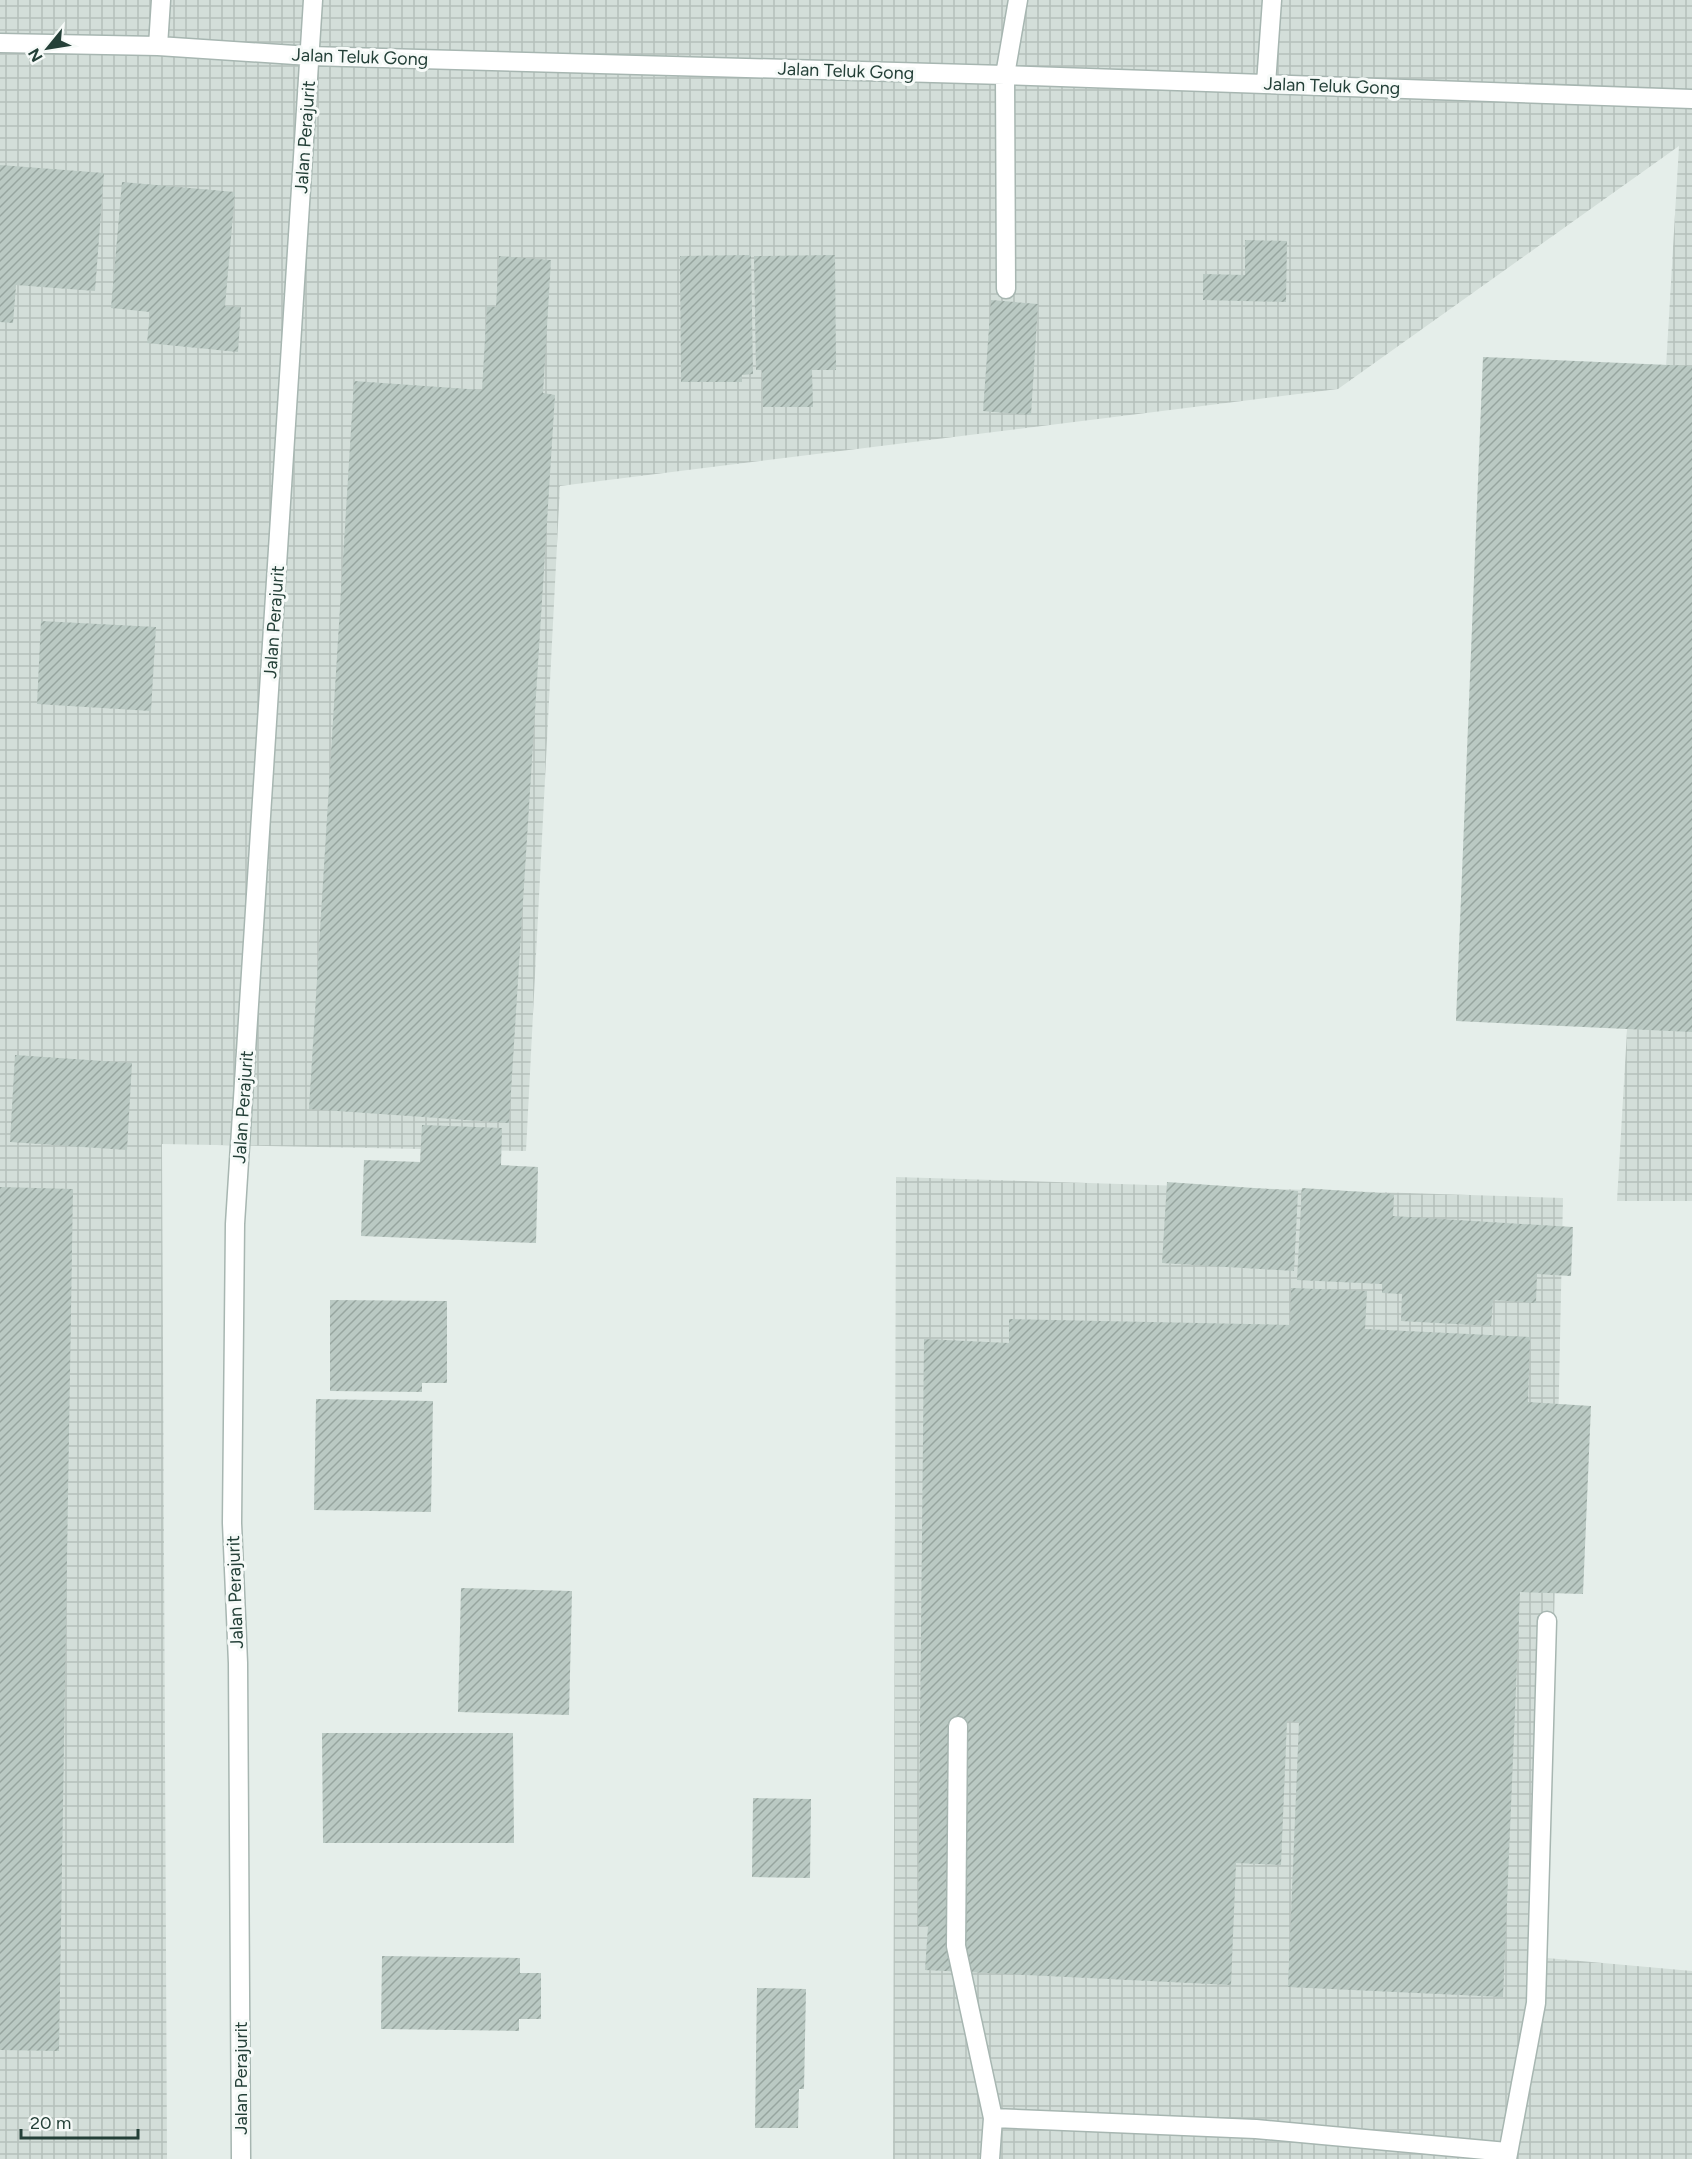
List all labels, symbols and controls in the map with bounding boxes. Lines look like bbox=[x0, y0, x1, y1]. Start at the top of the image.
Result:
north arrow bbox=[18, 18, 78, 78]
street label: Jalan Teluk Gong bbox=[291, 44, 429, 70]
text: N bbox=[24, 45, 47, 65]
street label: Jalan Teluk Gong bbox=[777, 58, 915, 84]
street label: Jalan Teluk Gong bbox=[1263, 73, 1401, 99]
street label: Jalan Perajurit bbox=[290, 79, 320, 194]
street label: Jalan Perajurit bbox=[259, 564, 289, 679]
street label: Jalan Perajurit bbox=[228, 1049, 258, 1164]
street label: Jalan Perajurit bbox=[222, 1535, 248, 1649]
street label: Jalan Perajurit bbox=[230, 2021, 252, 2135]
scale bar bbox=[21, 2102, 138, 2140]
text: 20 m bbox=[30, 2112, 71, 2134]

